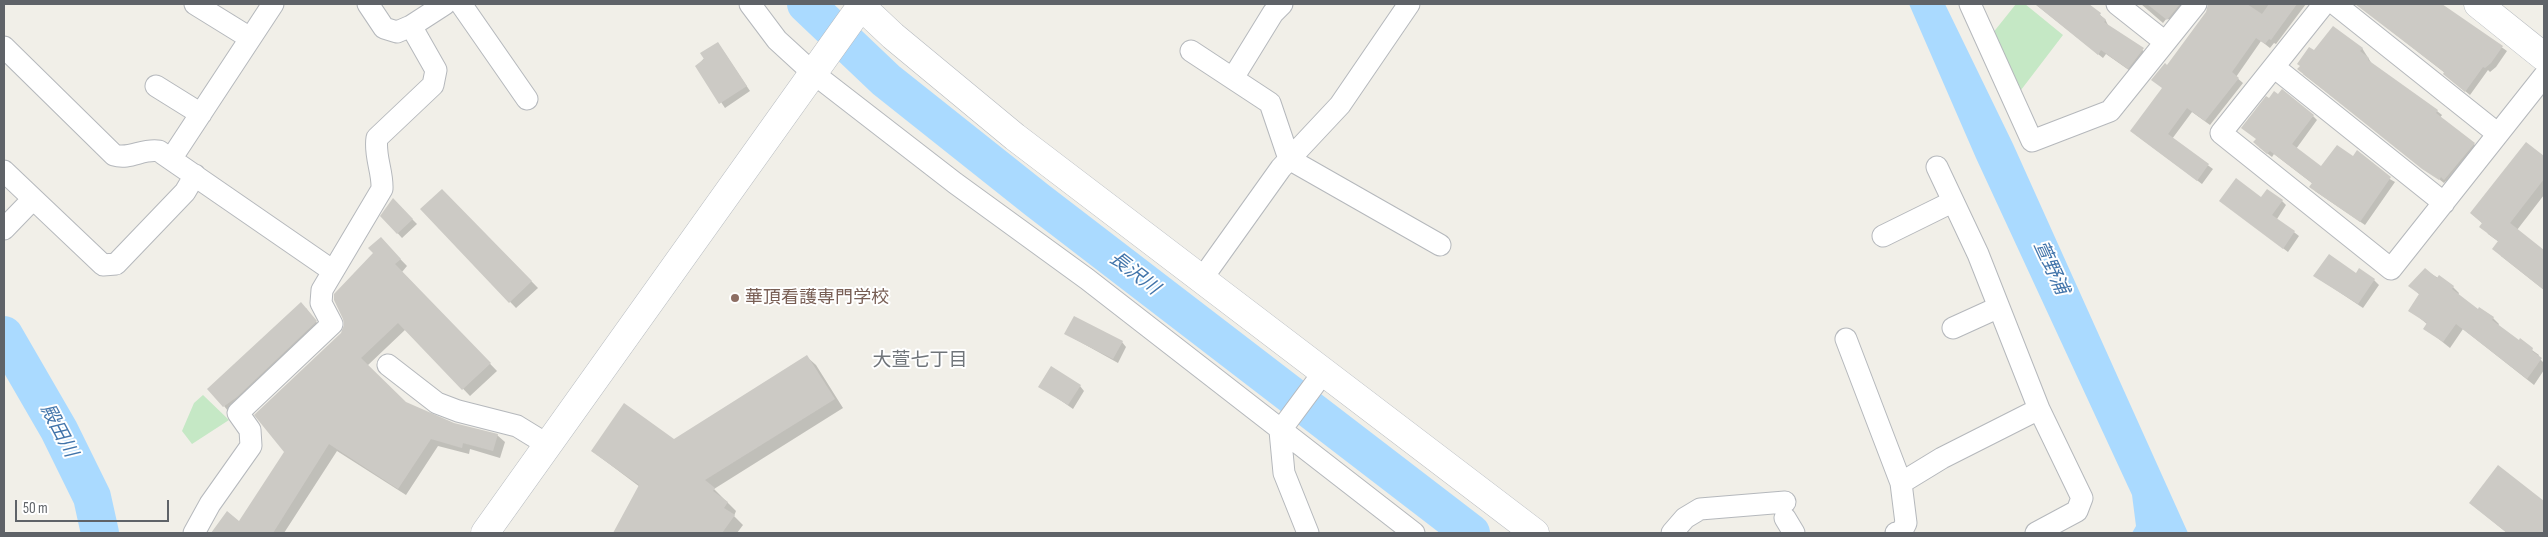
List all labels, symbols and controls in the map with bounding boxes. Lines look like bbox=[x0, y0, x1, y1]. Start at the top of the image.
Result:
water label: 萱野浦 bbox=[2028, 237, 2072, 299]
water label: 長沢川 bbox=[1105, 247, 1163, 301]
place label: 華頂看護専門学校 bbox=[745, 287, 889, 309]
marker: 華頂看護専門学校 bbox=[729, 292, 741, 304]
district label: 大萱七丁目 bbox=[873, 350, 967, 372]
water label: 殿田川 bbox=[35, 400, 81, 462]
scale bar bbox=[18, 490, 171, 522]
text: 50 m bbox=[23, 499, 48, 518]

